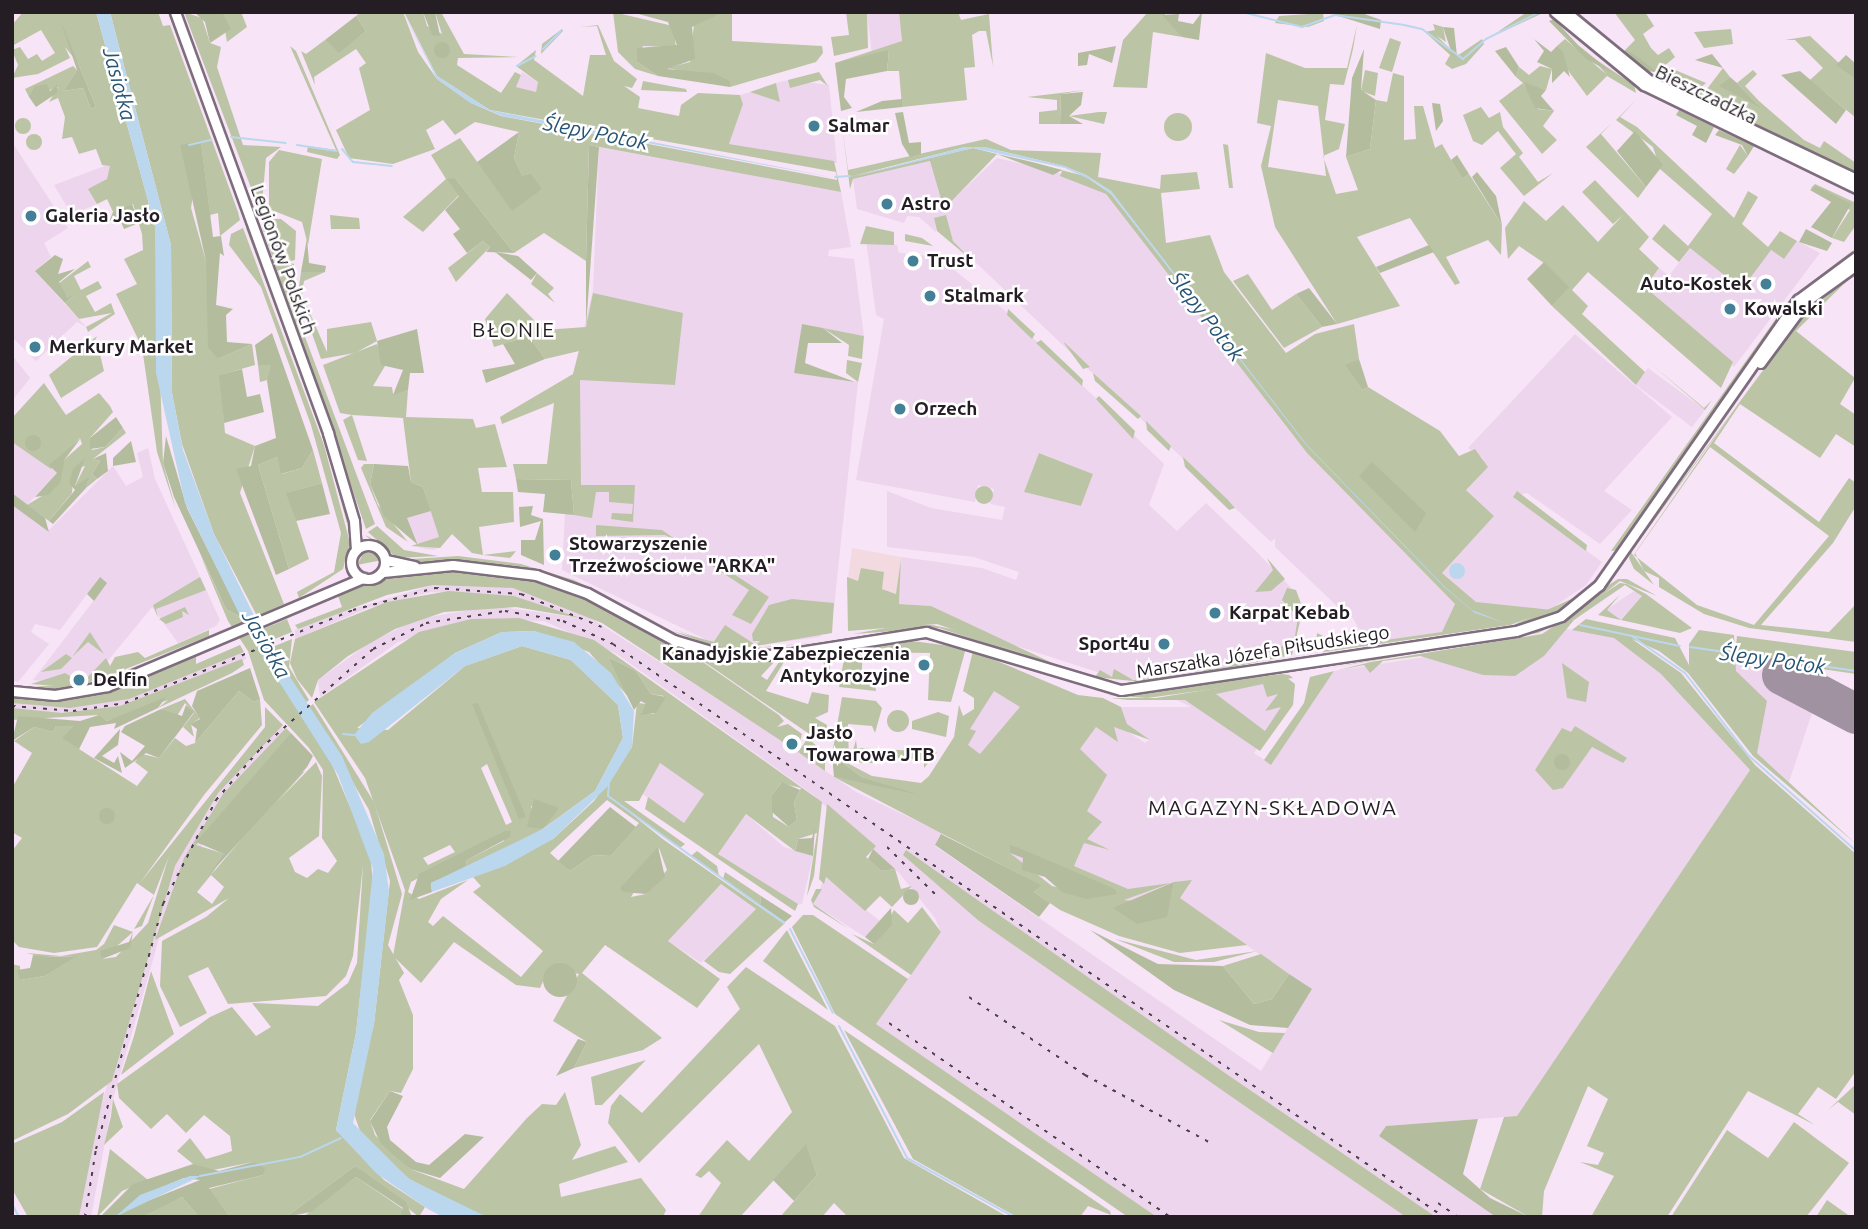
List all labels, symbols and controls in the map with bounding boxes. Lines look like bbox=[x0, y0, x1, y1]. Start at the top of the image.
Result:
water label: Jasiołka bbox=[98, 45, 142, 123]
street label: Bieszczadzka bbox=[1651, 61, 1761, 129]
water label: Ślepy Potok bbox=[541, 109, 651, 155]
place label: Salmar bbox=[828, 115, 890, 137]
marker: Salmar bbox=[806, 118, 822, 134]
street label: Legionów Polskich bbox=[245, 182, 321, 338]
place label: Astro bbox=[901, 193, 951, 215]
marker: Astro bbox=[879, 196, 895, 212]
place label: Galeria Jasło bbox=[45, 205, 160, 227]
marker: Galeria Jasło bbox=[23, 208, 39, 224]
place label: Trust bbox=[927, 250, 973, 272]
marker: Trust bbox=[905, 253, 921, 269]
water label: Ślepy Potok bbox=[1164, 266, 1250, 366]
place label: Auto-Kostek bbox=[1640, 273, 1752, 295]
marker: Auto-Kostek bbox=[1758, 276, 1774, 292]
place label: Stalmark bbox=[944, 285, 1024, 307]
marker: Stalmark bbox=[922, 288, 938, 304]
place label: Kowalski bbox=[1744, 298, 1823, 320]
marker: Kowalski bbox=[1722, 301, 1738, 317]
district label: BŁONIE bbox=[473, 316, 555, 342]
place label: Merkury Market bbox=[49, 336, 193, 358]
marker: Merkury Market bbox=[27, 339, 43, 355]
place label: Orzech bbox=[914, 398, 977, 420]
marker: Orzech bbox=[892, 401, 908, 417]
place label: Stowarzyszenie Trzeźwościowe "ARKA" bbox=[569, 533, 775, 577]
marker: Stowarzyszenie Trzeźwościowe "ARKA" bbox=[547, 547, 563, 563]
place label: Karpat Kebab bbox=[1229, 602, 1350, 624]
water label: Jasiołka bbox=[237, 605, 297, 683]
marker: Karpat Kebab bbox=[1207, 605, 1223, 621]
street label: Marszałka Józefa Piłsudskiego bbox=[1135, 621, 1391, 683]
place label: Sport4u bbox=[1079, 633, 1150, 655]
marker: Sport4u bbox=[1156, 636, 1172, 652]
water label: Ślepy Potok bbox=[1718, 639, 1828, 679]
place label: Kanadyjskie Zabezpieczenia Antykorozyjne bbox=[662, 643, 910, 687]
marker: Kanadyjskie Zabezpieczenia Antykorozyjne bbox=[916, 657, 932, 673]
place label: Delfin bbox=[93, 669, 148, 691]
marker: Delfin bbox=[71, 672, 87, 688]
place label: Jasło Towarowa JTB bbox=[806, 722, 935, 766]
marker: Jasło Towarowa JTB bbox=[784, 736, 800, 752]
district label: MAGAZYN-SKŁADOWA bbox=[1150, 794, 1396, 820]

